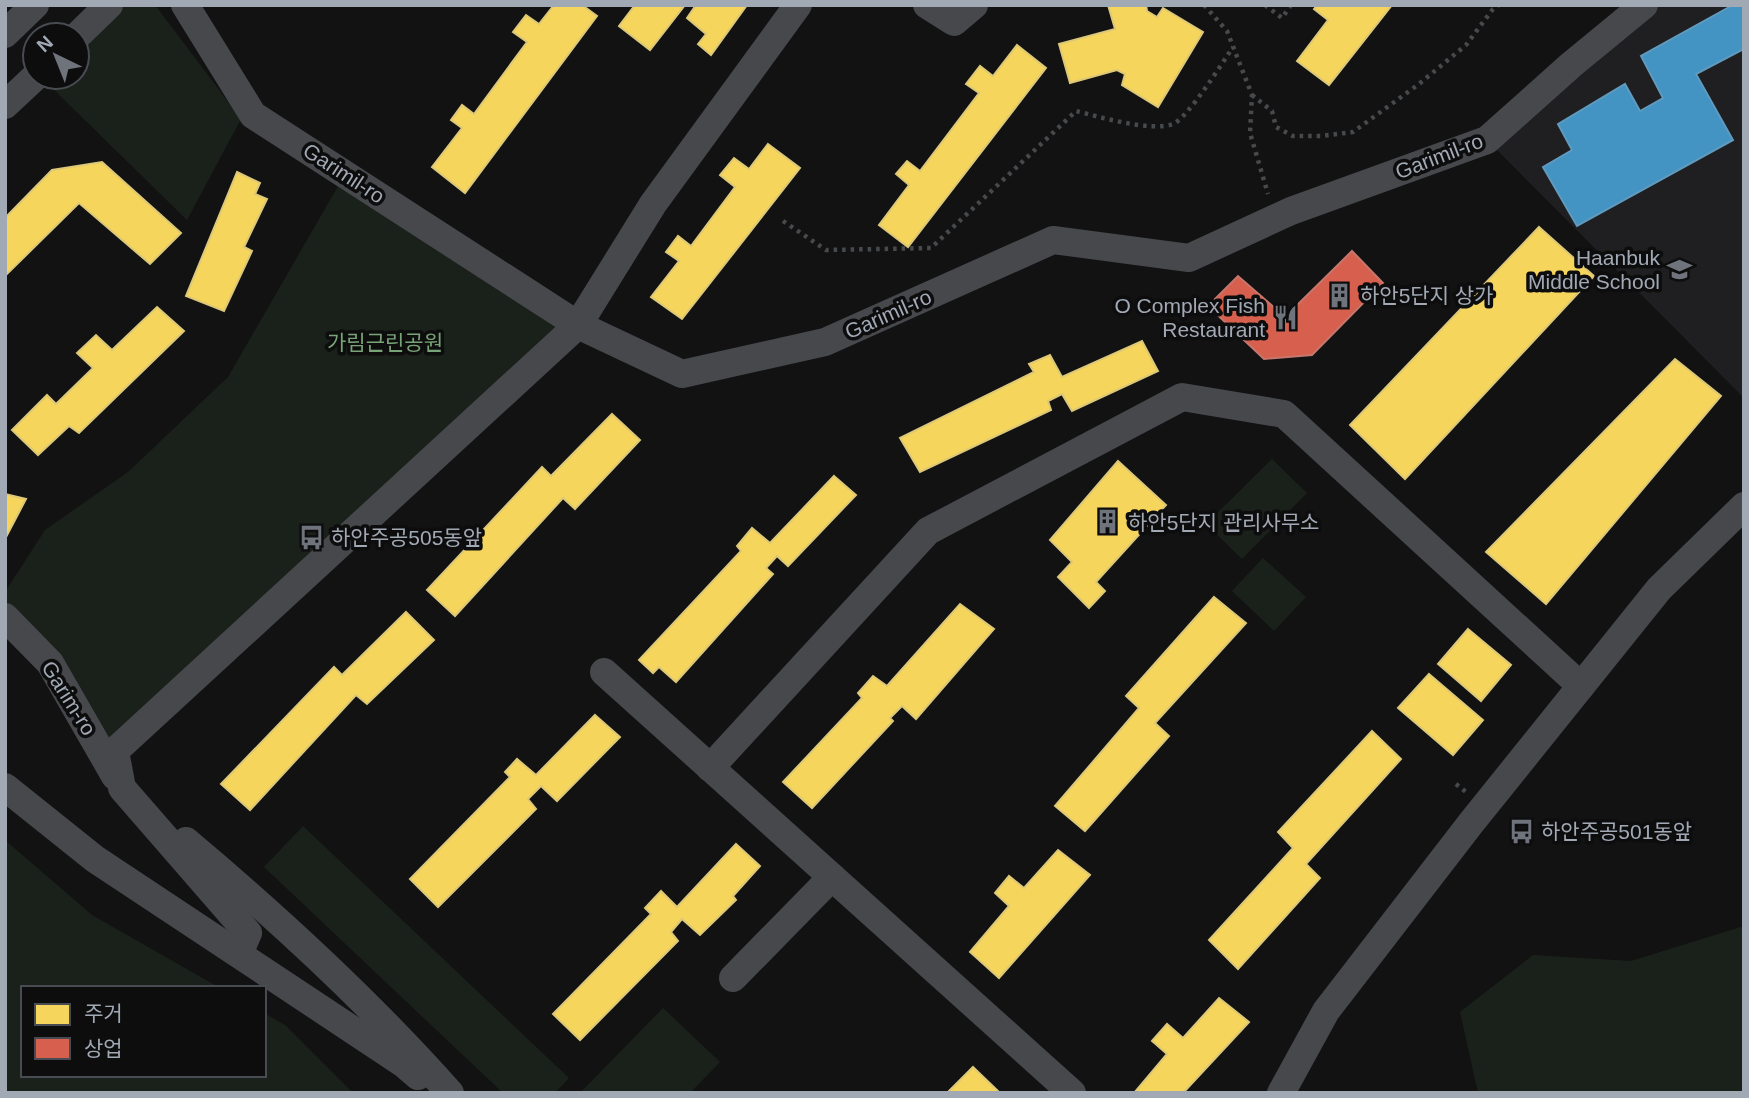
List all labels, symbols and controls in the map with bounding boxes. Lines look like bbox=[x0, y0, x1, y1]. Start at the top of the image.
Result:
north arrow bbox=[21, 21, 91, 91]
text: N bbox=[33, 32, 57, 56]
street label: Garimil-ro bbox=[1392, 129, 1486, 183]
street label: Garimil-ro bbox=[299, 138, 389, 208]
place label: Haanbuk Middle School bbox=[1528, 246, 1660, 293]
school or university icon: Haanbuk Middle School bbox=[1666, 255, 1694, 283]
building icon: 하안5단지 상가 bbox=[1326, 281, 1354, 309]
place label: 하안5단지 상가 bbox=[1360, 284, 1493, 307]
street label: Garimil-ro bbox=[841, 285, 935, 343]
place label: O Complex Fish Restaurant bbox=[1114, 294, 1265, 341]
restaurant icon: O Complex Fish Restaurant bbox=[1271, 303, 1299, 331]
park label: 가림근린공원 bbox=[327, 331, 443, 354]
building icon: 하안5단지 관리사무소 bbox=[1094, 508, 1122, 536]
place label: 하안5단지 관리사무소 bbox=[1128, 511, 1319, 534]
bus stop icon: 하안주공505동앞 bbox=[297, 523, 325, 551]
place label: 하안주공505동앞 bbox=[331, 526, 482, 549]
street label: Garim-ro bbox=[37, 657, 101, 739]
bus stop icon: 하안주공501동앞 bbox=[1507, 817, 1535, 845]
place label: 하안주공501동앞 bbox=[1541, 820, 1692, 843]
legend bbox=[21, 986, 266, 1077]
text: 주거 bbox=[84, 1002, 123, 1025]
text: 상업 bbox=[84, 1037, 123, 1060]

